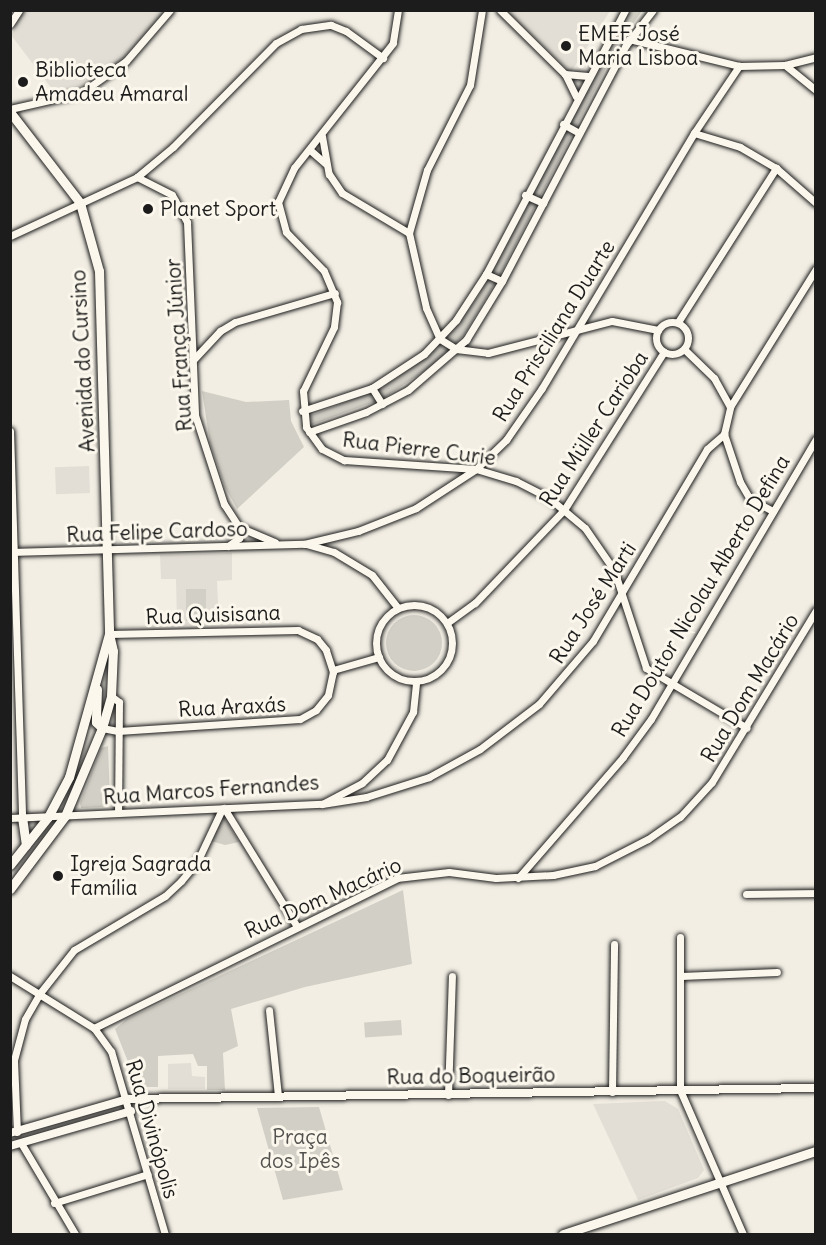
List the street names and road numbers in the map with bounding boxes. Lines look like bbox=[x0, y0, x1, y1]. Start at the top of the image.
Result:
street label: Rua Prisciliana Duarte bbox=[488, 235, 620, 427]
street label: Rua França Júnior bbox=[160, 258, 198, 432]
street label: Avenida do Cursino bbox=[66, 269, 100, 453]
street label: Rua Müller Carioba bbox=[534, 347, 654, 511]
street label: Rua Pierre Curie bbox=[341, 427, 497, 471]
street label: Rua Doutor Nicolau Alberto Defina bbox=[607, 450, 795, 742]
street label: Rua Felipe Cardoso bbox=[66, 516, 248, 548]
street label: Rua José Marti bbox=[544, 537, 642, 669]
street label: Rua Quisisana bbox=[145, 600, 281, 630]
street label: Rua Dom Macário bbox=[696, 609, 804, 767]
street label: Rua Araxás bbox=[178, 692, 286, 722]
street label: Rua Marcos Fernandes bbox=[102, 770, 320, 810]
street label: Rua Dom Macário bbox=[241, 852, 405, 944]
street label: Rua Divinópolis bbox=[120, 1057, 184, 1201]
street label: Rua do Boqueirão bbox=[386, 1062, 556, 1090]

